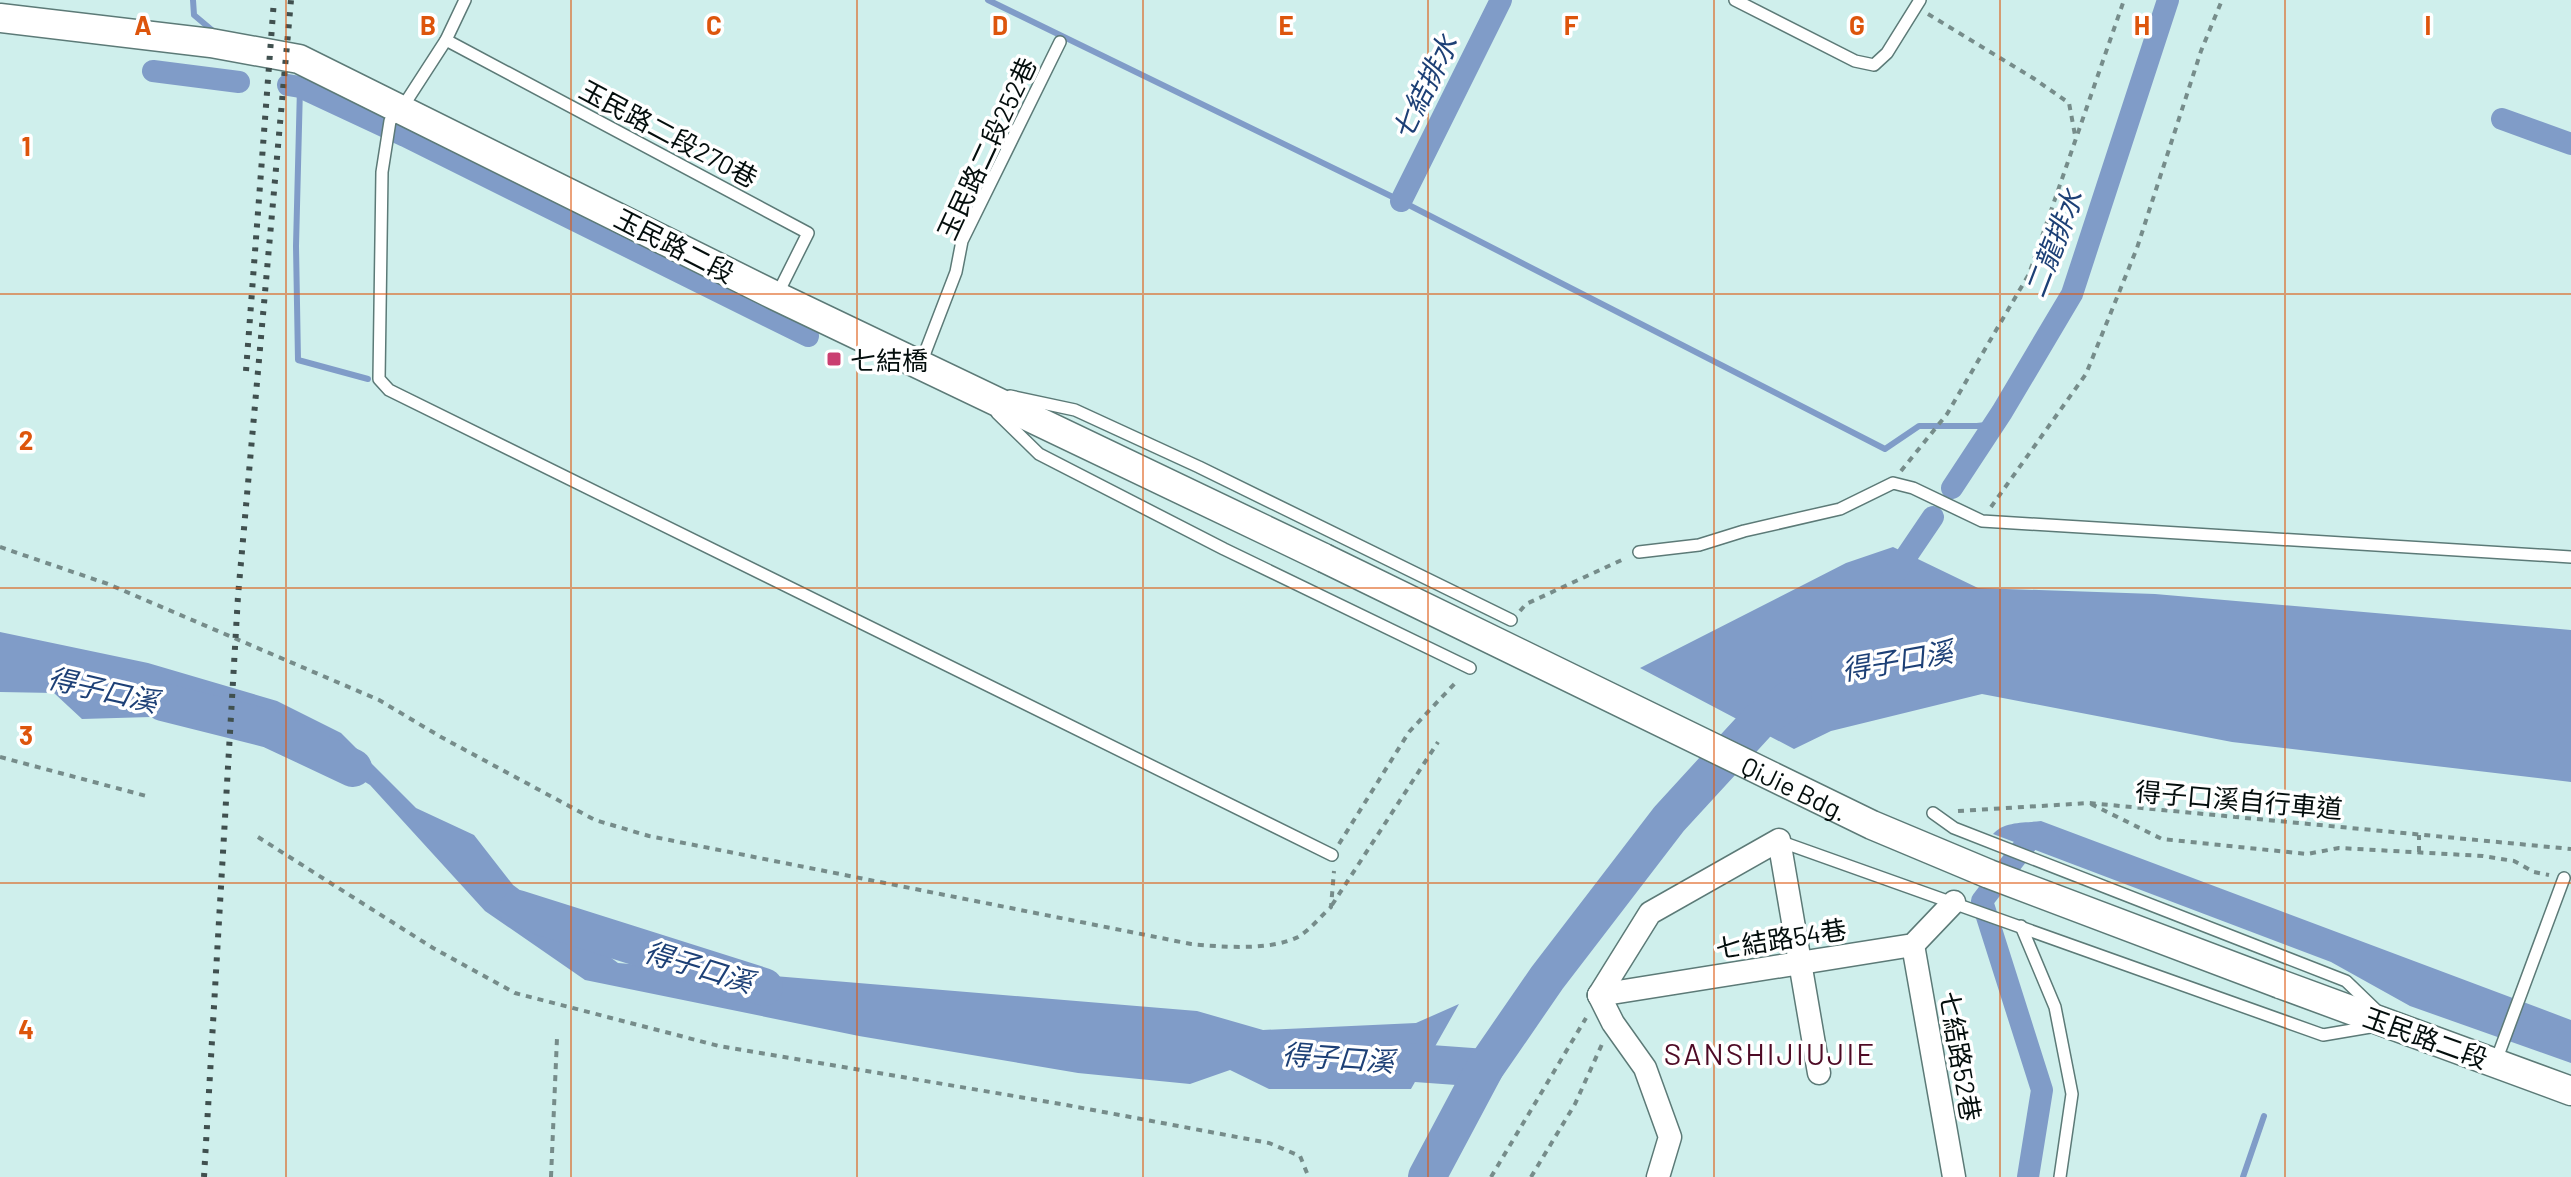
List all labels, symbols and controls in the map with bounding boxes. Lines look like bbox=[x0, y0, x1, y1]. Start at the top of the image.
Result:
text: A bbox=[134, 9, 152, 40]
text: B bbox=[420, 9, 436, 40]
text: C bbox=[706, 9, 722, 40]
text: D bbox=[992, 9, 1008, 40]
text: E bbox=[1278, 9, 1294, 40]
text: F bbox=[1564, 9, 1579, 40]
text: G bbox=[1849, 9, 1865, 40]
text: H bbox=[2134, 9, 2150, 40]
text: I bbox=[2425, 9, 2431, 40]
water label: 七結排水 bbox=[1384, 27, 1465, 145]
street label: 玉民路二段252巷 bbox=[930, 52, 1042, 244]
street label: 玉民路二段270巷 bbox=[575, 73, 763, 193]
text: 1 bbox=[21, 130, 31, 161]
water label: 二龍排水 bbox=[2017, 183, 2090, 301]
street label: 玉民路二段 bbox=[610, 202, 740, 288]
place label: 七結橋 bbox=[850, 344, 928, 375]
marker: 七結橋 bbox=[825, 350, 843, 368]
text: 2 bbox=[19, 424, 33, 455]
water label: 得子口溪 bbox=[1839, 633, 1959, 686]
water label: 得子口溪 bbox=[45, 660, 165, 719]
text: 3 bbox=[19, 719, 33, 750]
street label: QiJie Bdg. bbox=[1737, 749, 1853, 826]
street label: 得子口溪自行車道 bbox=[2134, 774, 2344, 824]
street label: 七結路54巷 bbox=[1714, 912, 1848, 964]
water label: 得子口溪 bbox=[640, 933, 761, 1000]
street label: 七結路52巷 bbox=[1934, 989, 1988, 1123]
street label: 玉民路二段 bbox=[2360, 1000, 2492, 1074]
text: 4 bbox=[18, 1013, 34, 1044]
district label: SANSHIJIUJIE bbox=[1664, 1035, 1876, 1071]
water label: 得子口溪 bbox=[1281, 1036, 1399, 1078]

